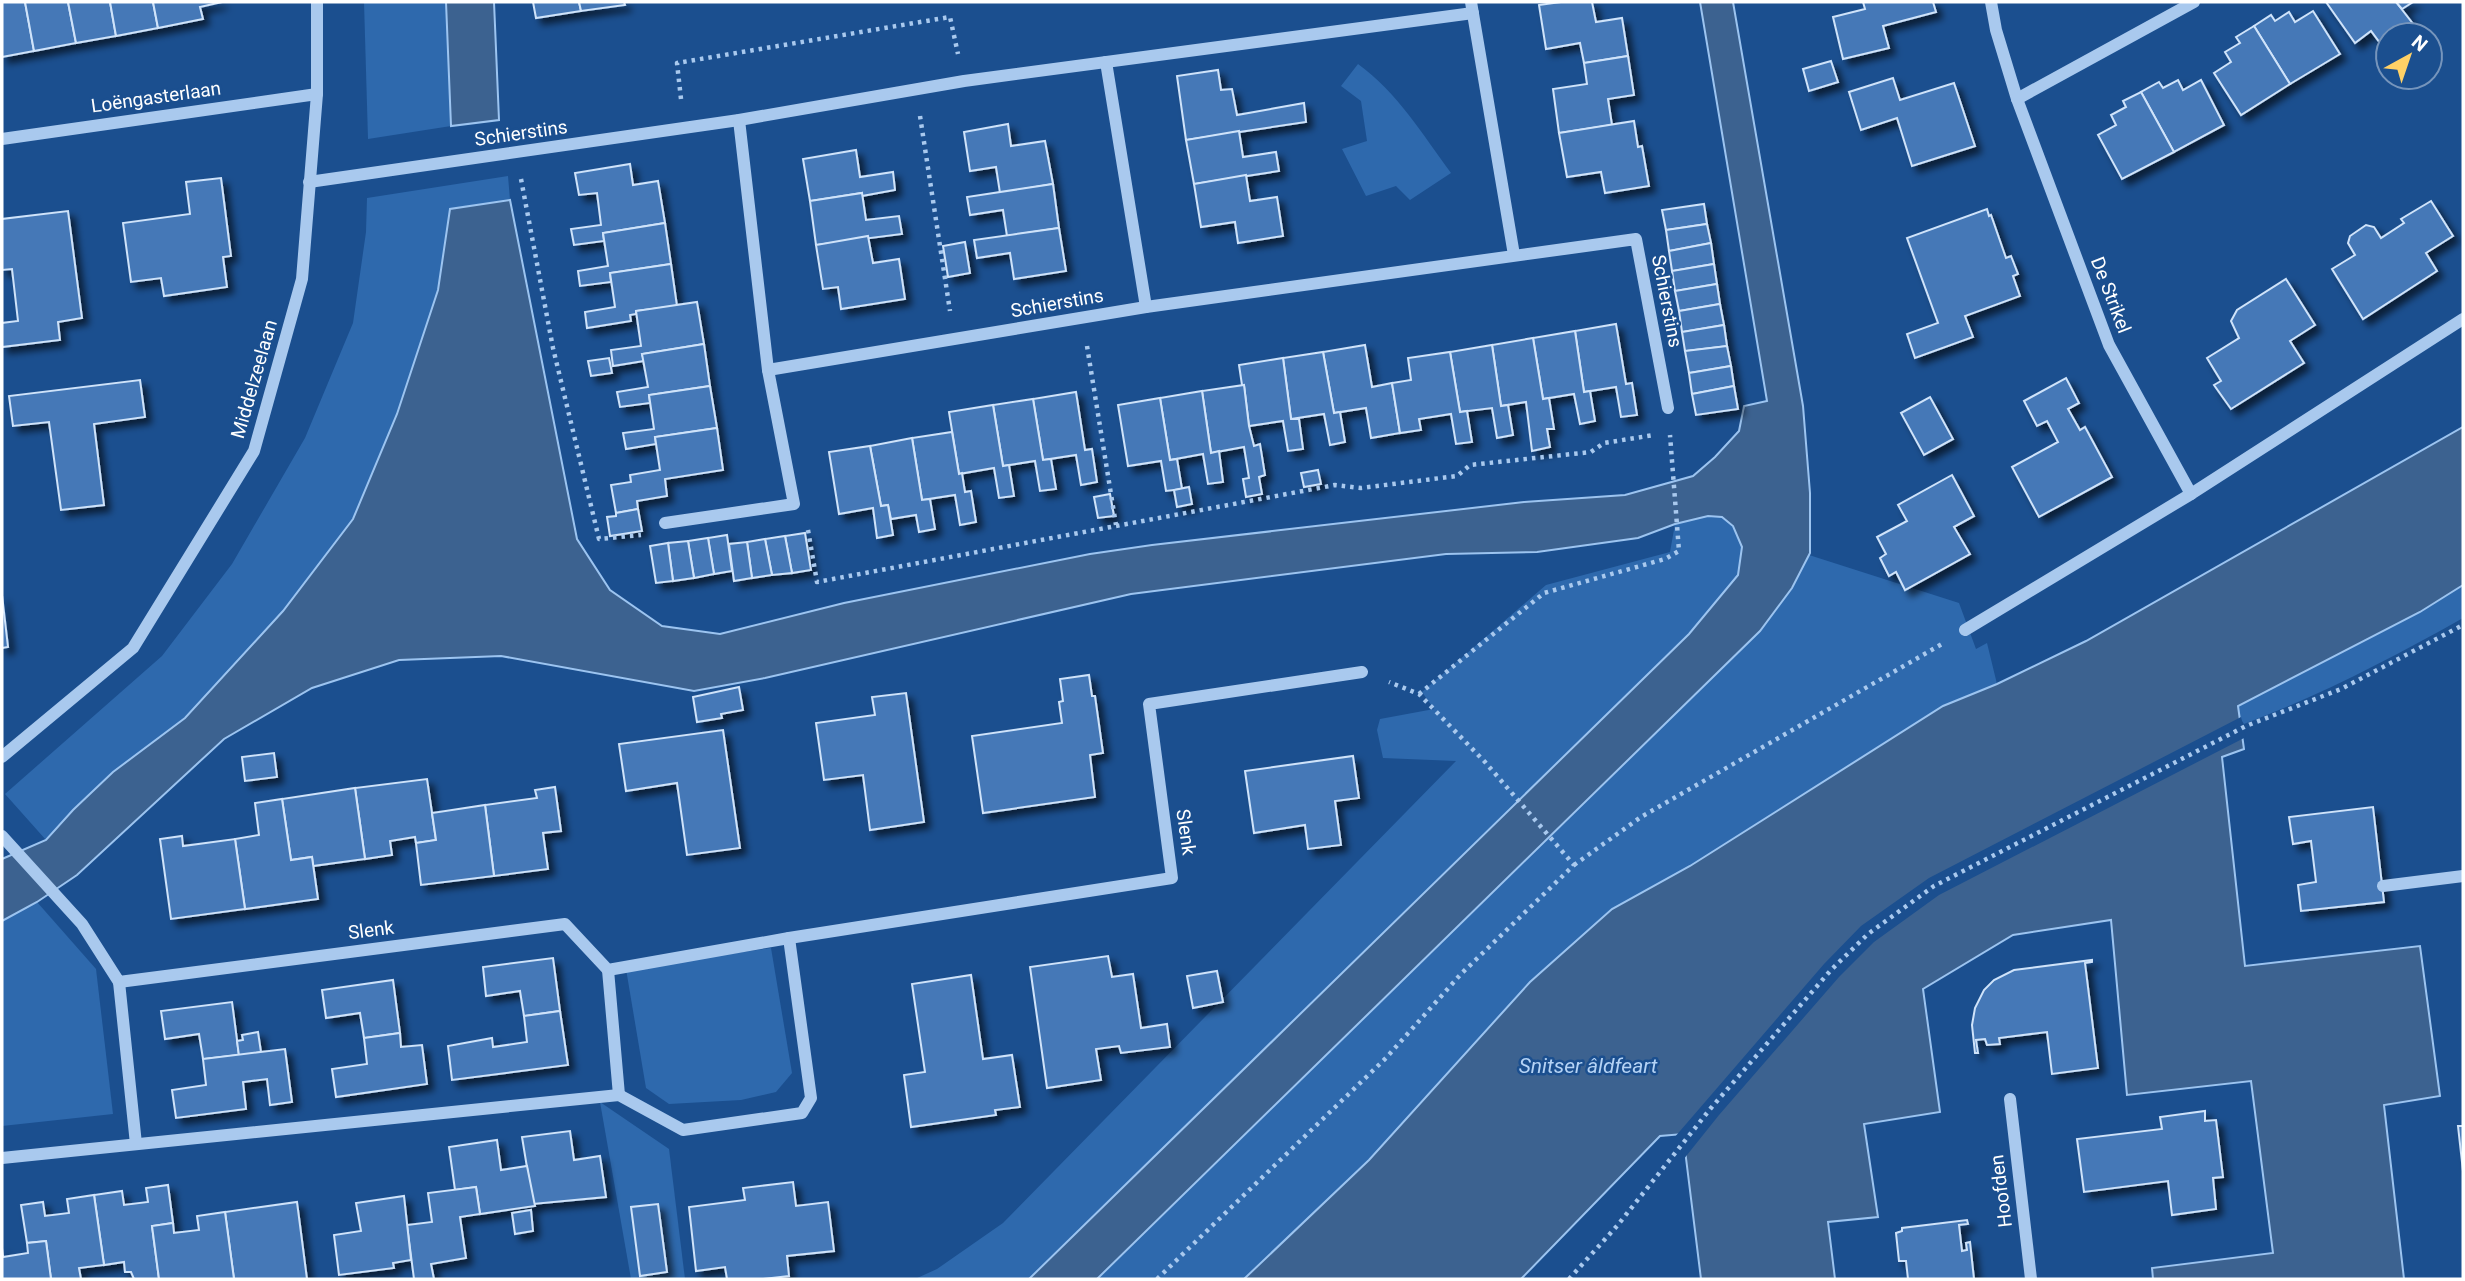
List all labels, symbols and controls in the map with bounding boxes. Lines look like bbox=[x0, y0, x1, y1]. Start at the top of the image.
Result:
north arrow bbox=[2374, 21, 2444, 91]
text: N bbox=[2407, 30, 2432, 56]
street label: Loëngasterlaan bbox=[90, 76, 222, 118]
street label: Schierstins bbox=[473, 115, 569, 151]
street label: Schierstins bbox=[1647, 253, 1687, 349]
street label: De Strikel bbox=[2086, 254, 2136, 336]
street label: Schierstins bbox=[1009, 284, 1105, 322]
street label: Middelzeelaan bbox=[226, 317, 282, 441]
street label: Slenk bbox=[1171, 808, 1201, 857]
street label: Slenk bbox=[347, 916, 396, 944]
water label: Snitser âldfeart bbox=[1519, 1054, 1658, 1078]
street label: Hoofden bbox=[1985, 1153, 2017, 1229]

